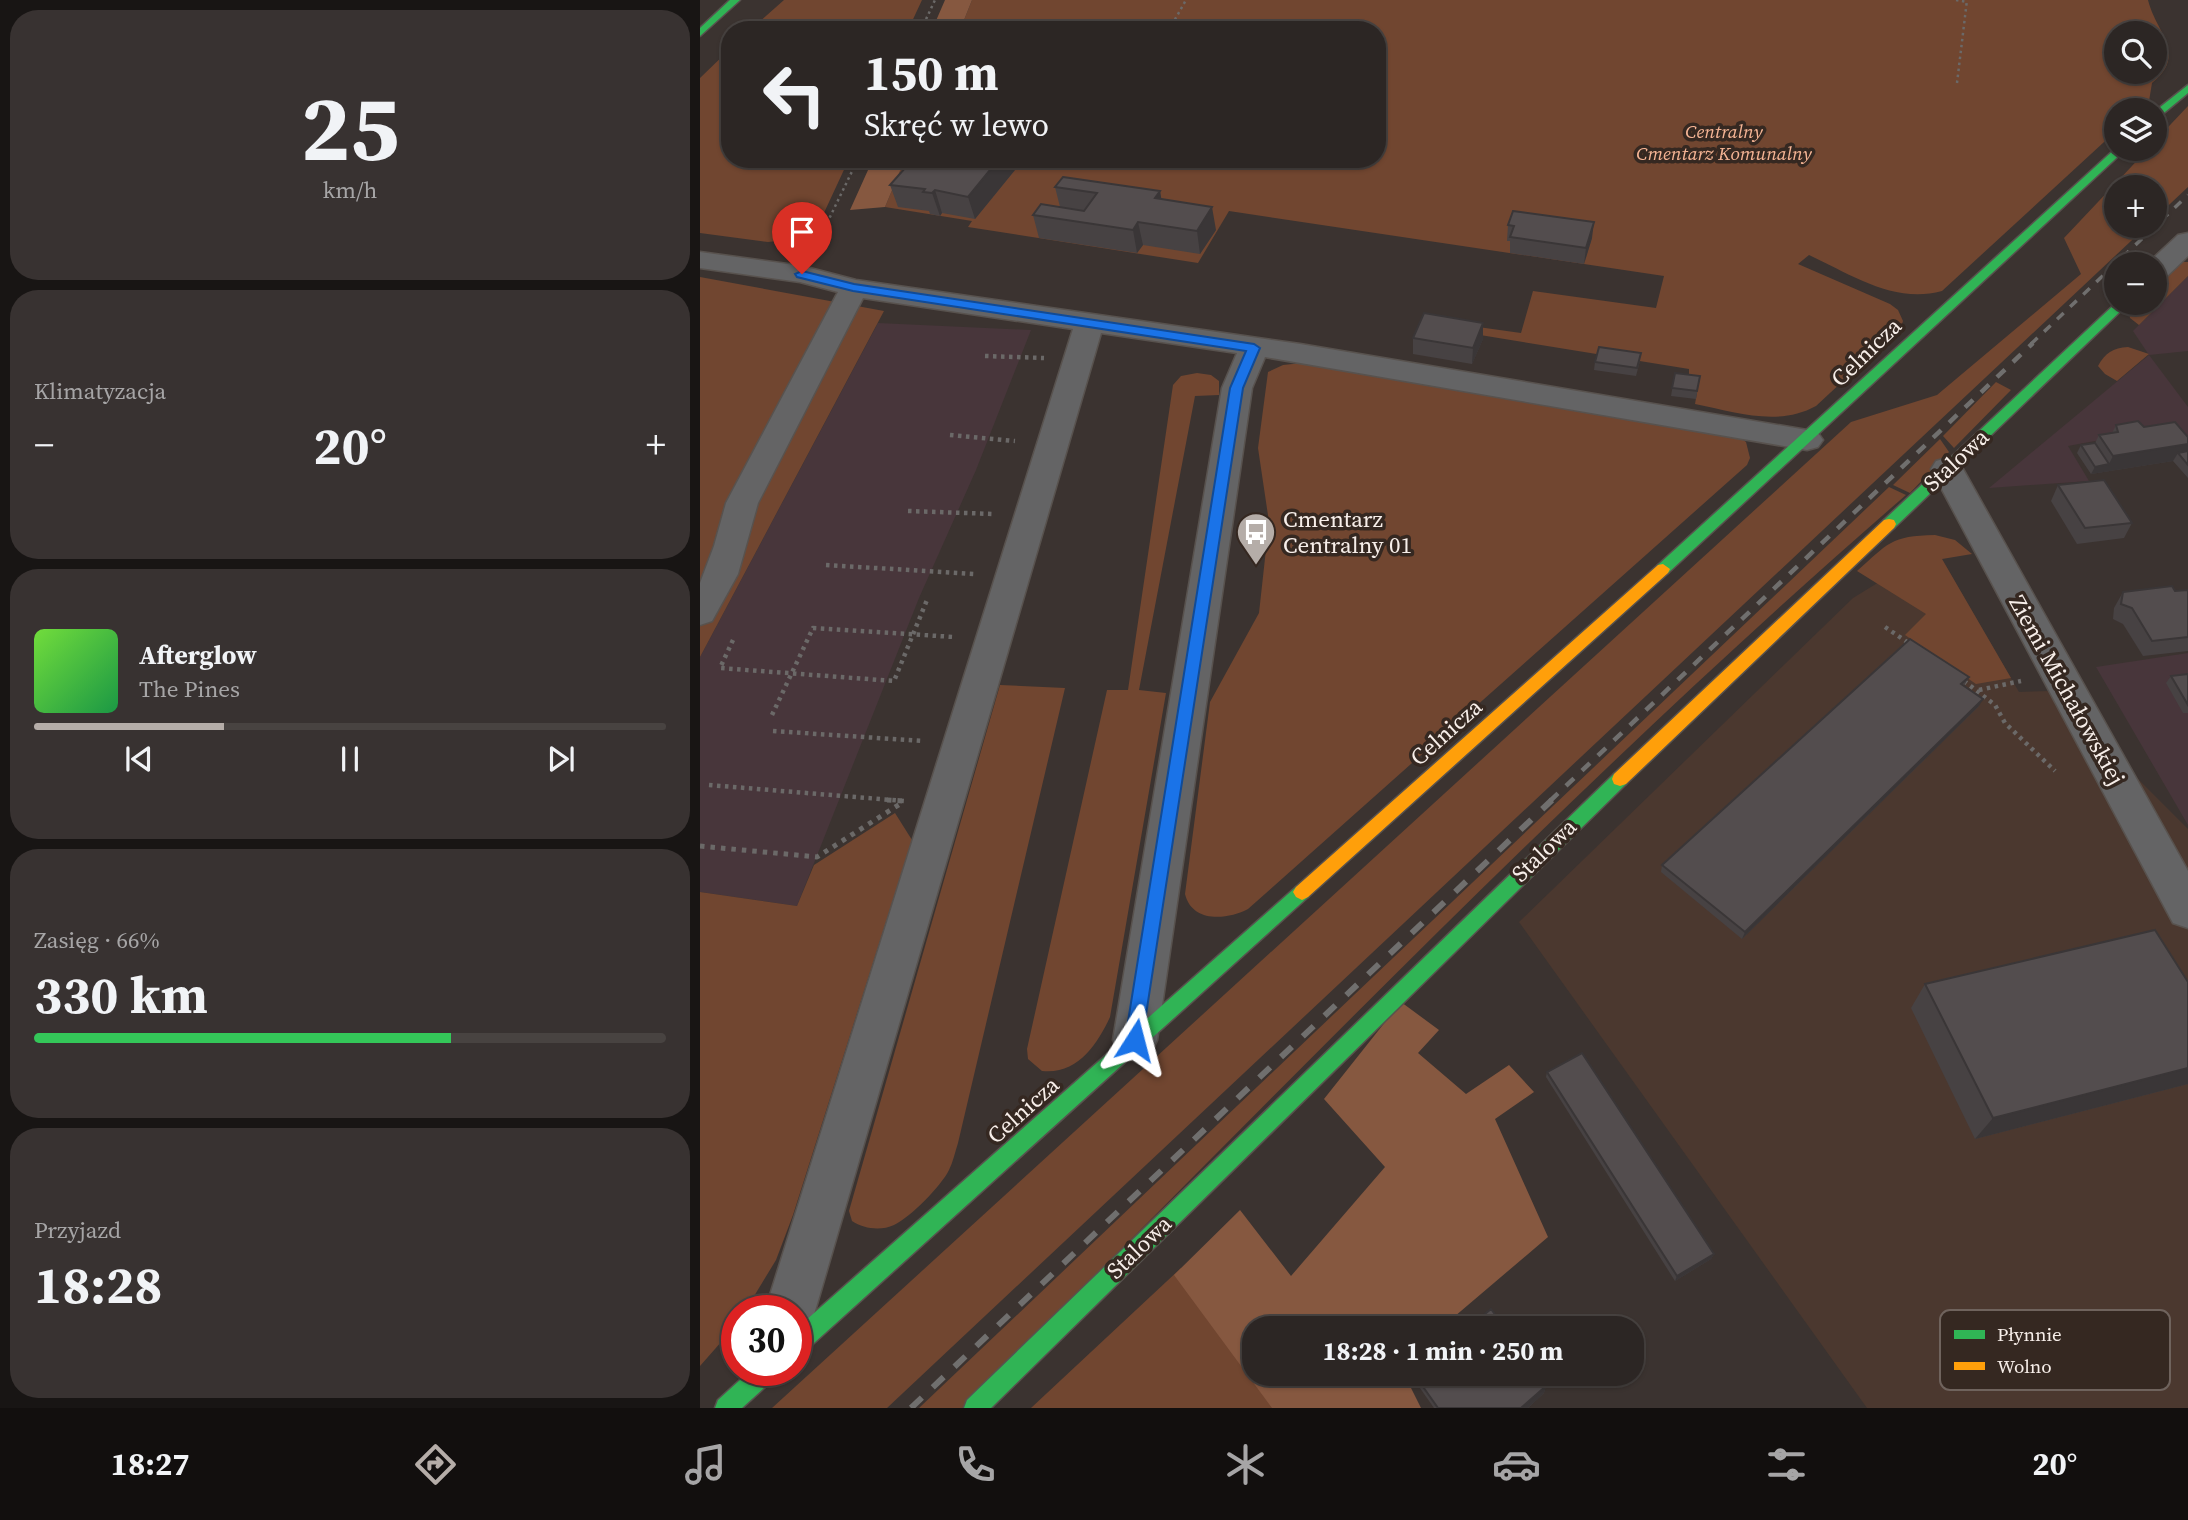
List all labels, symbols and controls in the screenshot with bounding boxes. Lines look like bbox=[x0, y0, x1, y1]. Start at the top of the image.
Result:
map controls bbox=[2104, 21, 2167, 315]
button: search bbox=[2104, 21, 2167, 84]
text: 150 m bbox=[864, 39, 999, 106]
icon: left bbox=[749, 49, 840, 140]
text: 25 bbox=[301, 66, 399, 190]
button: layers bbox=[2104, 98, 2167, 161]
text: Skręć w lewo bbox=[864, 103, 1049, 147]
park label: Centralny Cmentarz Komunalny bbox=[1636, 118, 1813, 166]
text: km/h bbox=[323, 174, 377, 206]
button: + bbox=[2104, 175, 2167, 238]
pin bbox=[772, 202, 832, 274]
icon: arrive bbox=[783, 213, 821, 251]
button: − bbox=[2104, 252, 2167, 315]
street label: Celnicza bbox=[1824, 310, 1909, 394]
text: Klimatyzacja bbox=[34, 375, 166, 407]
text: 20° bbox=[313, 410, 387, 481]
text: − bbox=[34, 419, 54, 471]
text: + bbox=[646, 419, 666, 471]
street label: Stalowa bbox=[1916, 421, 1996, 499]
place label: Cmentarz Centralny 01 bbox=[1283, 503, 1412, 561]
bus stop icon: Cmentarz Centralny 01 bbox=[1235, 511, 1277, 566]
street label: Ziemi Michałowskiej bbox=[2002, 589, 2132, 791]
text: Afterglow bbox=[139, 637, 257, 673]
text: The Pines bbox=[139, 673, 240, 705]
street label: Celnicza bbox=[1403, 691, 1489, 773]
icon: previous bbox=[120, 740, 158, 778]
icon: pause bbox=[331, 740, 369, 778]
icon: next bbox=[542, 740, 580, 778]
street label: Stalowa bbox=[1504, 811, 1584, 889]
text: Zasięg · 66% bbox=[34, 924, 160, 956]
text: 330 km bbox=[34, 959, 208, 1030]
position arrow bbox=[1098, 1003, 1172, 1077]
street label: Celnicza bbox=[980, 1069, 1066, 1151]
street label: Stalowa bbox=[1099, 1208, 1179, 1286]
text: Przyjazd bbox=[34, 1214, 121, 1246]
text: 18:28 bbox=[34, 1249, 162, 1320]
speed limit sign: 30 bbox=[721, 1295, 812, 1386]
legend bbox=[1940, 1310, 2170, 1390]
text: Płynnie bbox=[1997, 1321, 2062, 1347]
text: 18:28 · 1 min · 250 m bbox=[1323, 1333, 1563, 1369]
text: Wolno bbox=[1997, 1353, 2052, 1379]
icon: directions bbox=[411, 1440, 460, 1489]
icon: music bbox=[681, 1440, 730, 1489]
icon: phone bbox=[951, 1440, 1000, 1489]
icon: climate bbox=[1221, 1440, 1270, 1489]
icon: car bbox=[1492, 1440, 1541, 1489]
icon: filters bbox=[1762, 1440, 1811, 1489]
text: 18:27 bbox=[111, 1442, 190, 1486]
text: 20° bbox=[2032, 1442, 2077, 1486]

